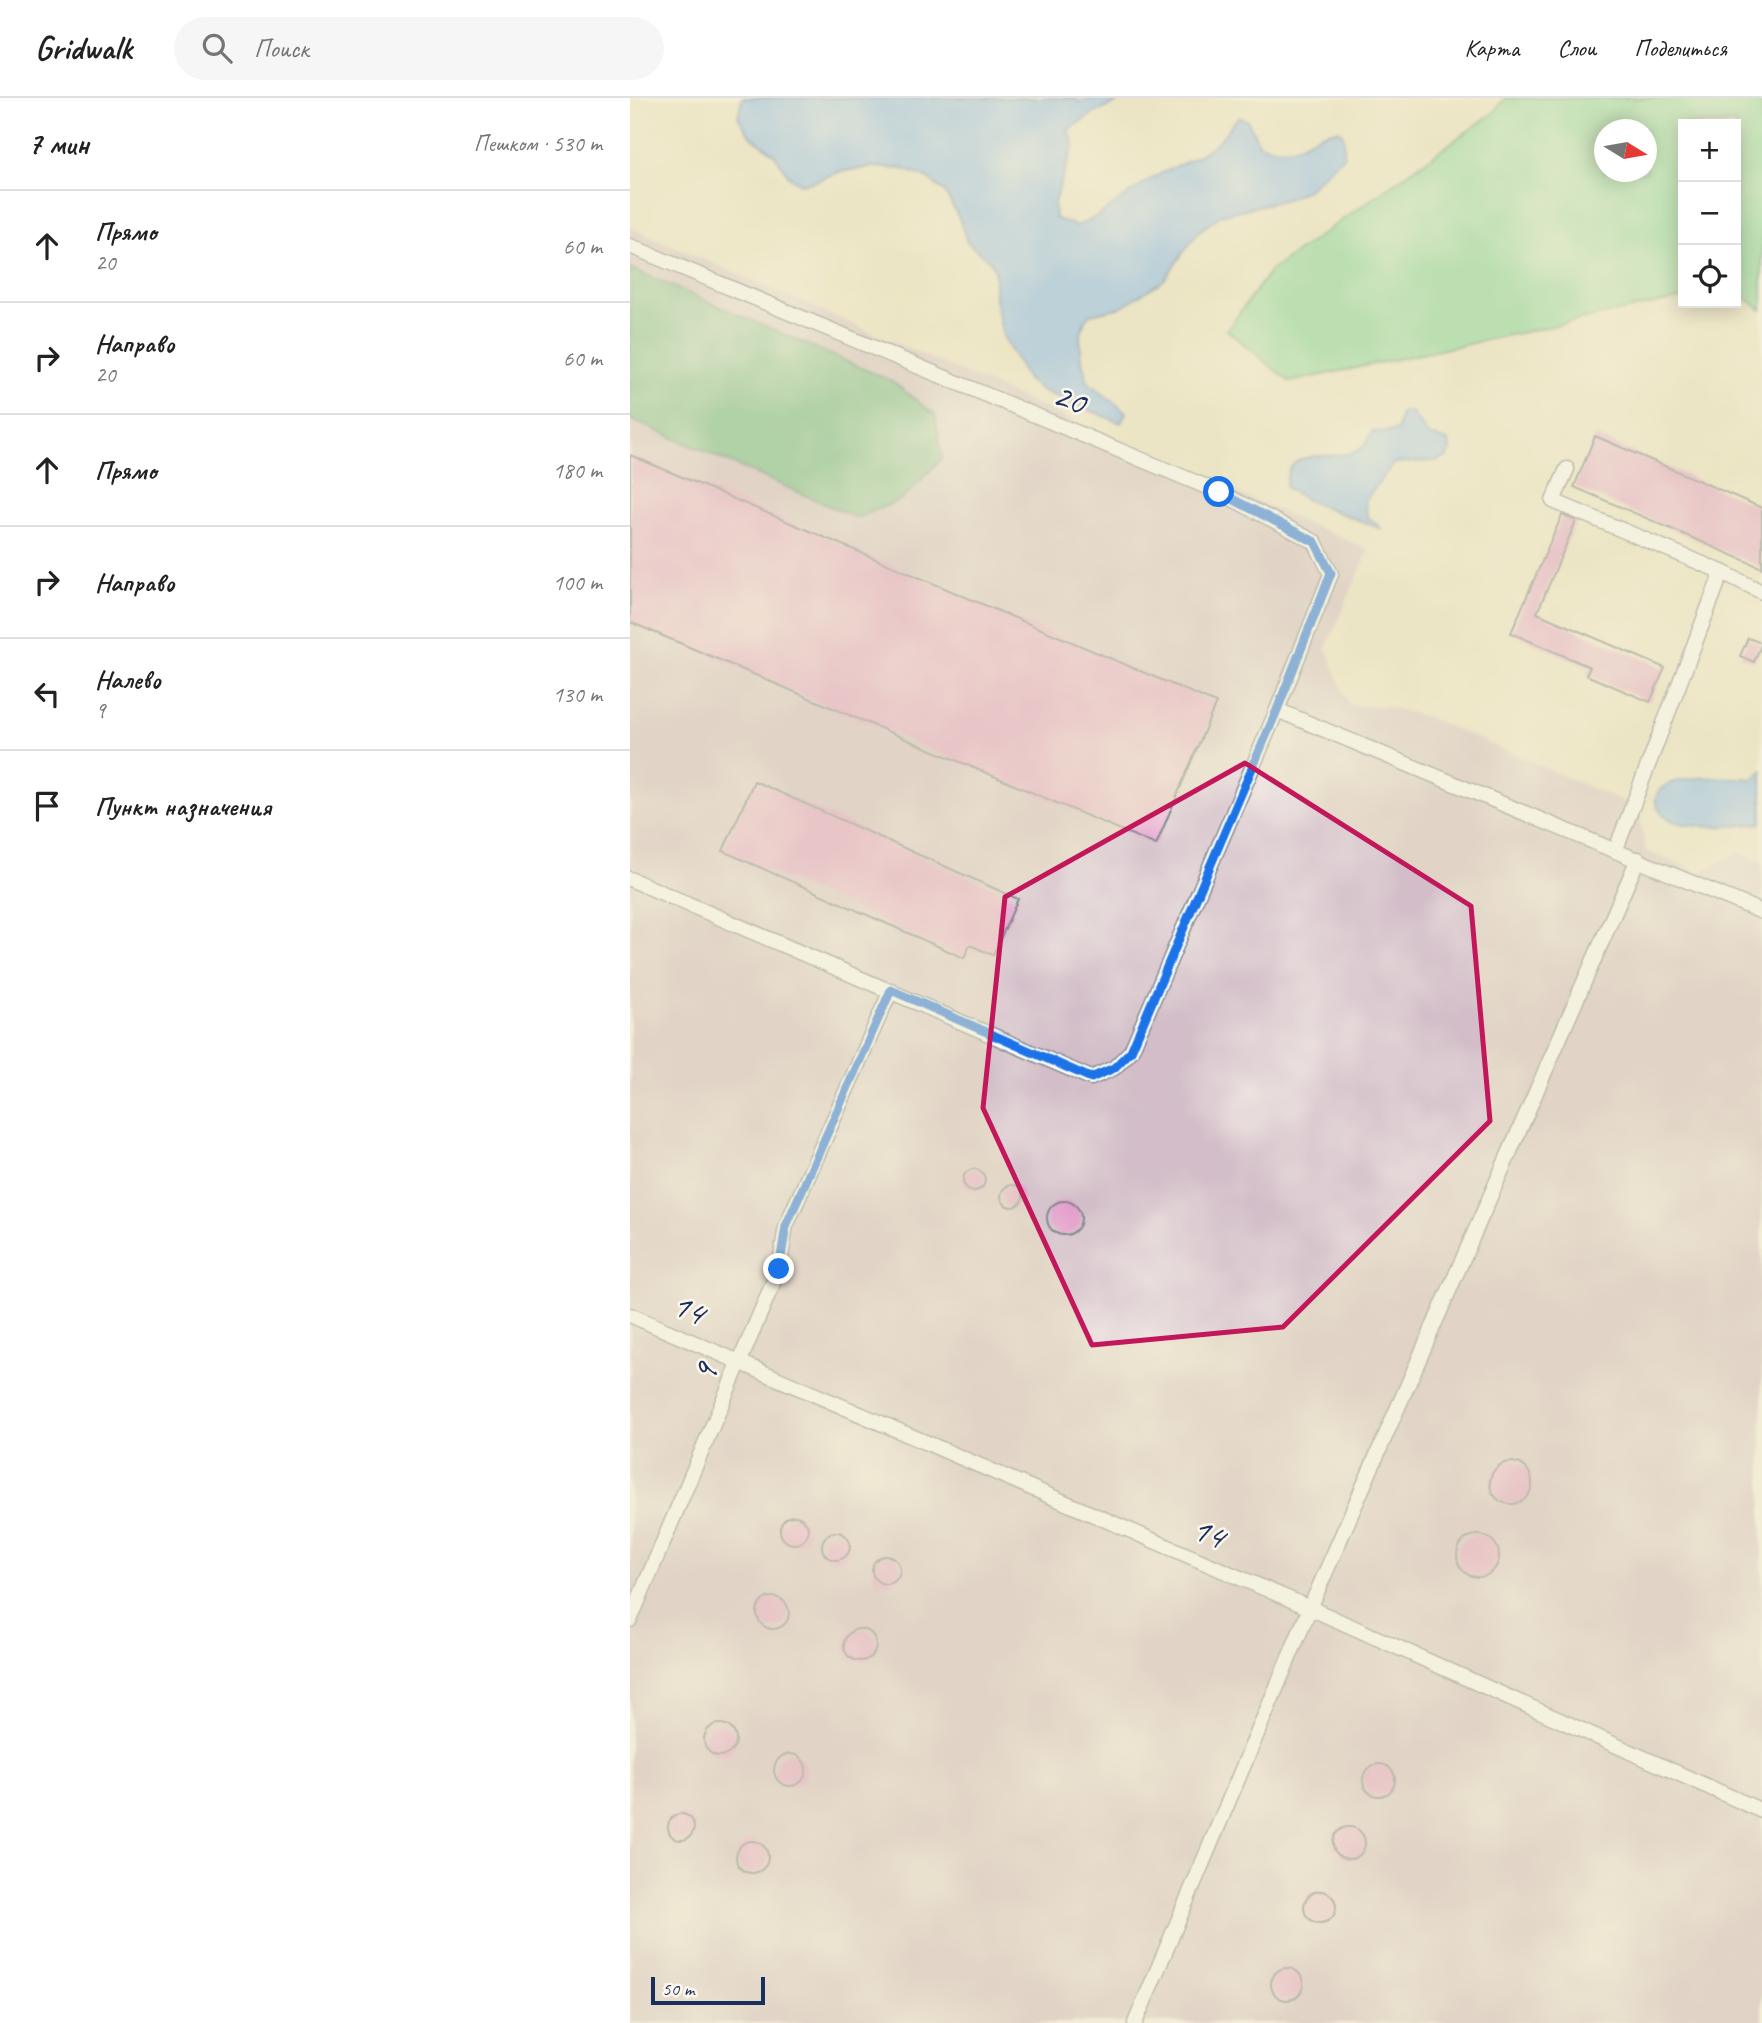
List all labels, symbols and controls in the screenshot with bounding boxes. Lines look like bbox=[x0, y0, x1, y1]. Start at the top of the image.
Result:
search box bbox=[174, 17, 664, 80]
text: Gridwalk bbox=[35, 27, 132, 69]
icon: search bbox=[198, 29, 236, 67]
text: Поиск bbox=[254, 32, 309, 65]
text: Карта bbox=[1465, 33, 1519, 63]
text: Слои bbox=[1557, 33, 1596, 63]
text: Поделиться bbox=[1634, 33, 1727, 63]
north arrow bbox=[1594, 119, 1657, 182]
map controls bbox=[1678, 119, 1741, 308]
button: + bbox=[1678, 119, 1741, 182]
text: 7 мин bbox=[28, 125, 89, 163]
text: Пешком · 530 m bbox=[474, 129, 602, 158]
button: − bbox=[1678, 182, 1741, 245]
text: Прямо bbox=[95, 215, 157, 248]
icon: ahead bbox=[28, 227, 66, 265]
text: 60 m bbox=[563, 232, 602, 261]
button: locate bbox=[1678, 245, 1741, 308]
text: 20 bbox=[95, 248, 116, 277]
text: Направо bbox=[95, 327, 174, 360]
icon: right bbox=[28, 339, 66, 377]
text: 60 m bbox=[563, 344, 602, 373]
text: 20 bbox=[95, 360, 116, 389]
street label: 20 bbox=[1047, 372, 1095, 426]
icon: ahead bbox=[28, 451, 66, 489]
text: Прямо bbox=[95, 454, 157, 487]
text: 180 m bbox=[553, 456, 602, 485]
route start bbox=[1203, 476, 1234, 507]
icon: right bbox=[28, 563, 66, 601]
text: Направо bbox=[95, 566, 174, 599]
text: 100 m bbox=[553, 568, 602, 597]
text: Налево bbox=[95, 663, 161, 696]
icon: left bbox=[28, 675, 66, 713]
text: 130 m bbox=[553, 680, 602, 709]
text: 9 bbox=[95, 696, 105, 725]
icon: arrive bbox=[28, 787, 66, 825]
text: Пункт назначения bbox=[95, 790, 271, 823]
route end bbox=[763, 1253, 794, 1284]
street label: 14 bbox=[665, 1281, 715, 1337]
street label: 9 bbox=[681, 1353, 730, 1388]
street label: 14 bbox=[1186, 1506, 1235, 1561]
scale bar bbox=[651, 1974, 765, 2006]
text: 50 m bbox=[662, 1977, 694, 2001]

